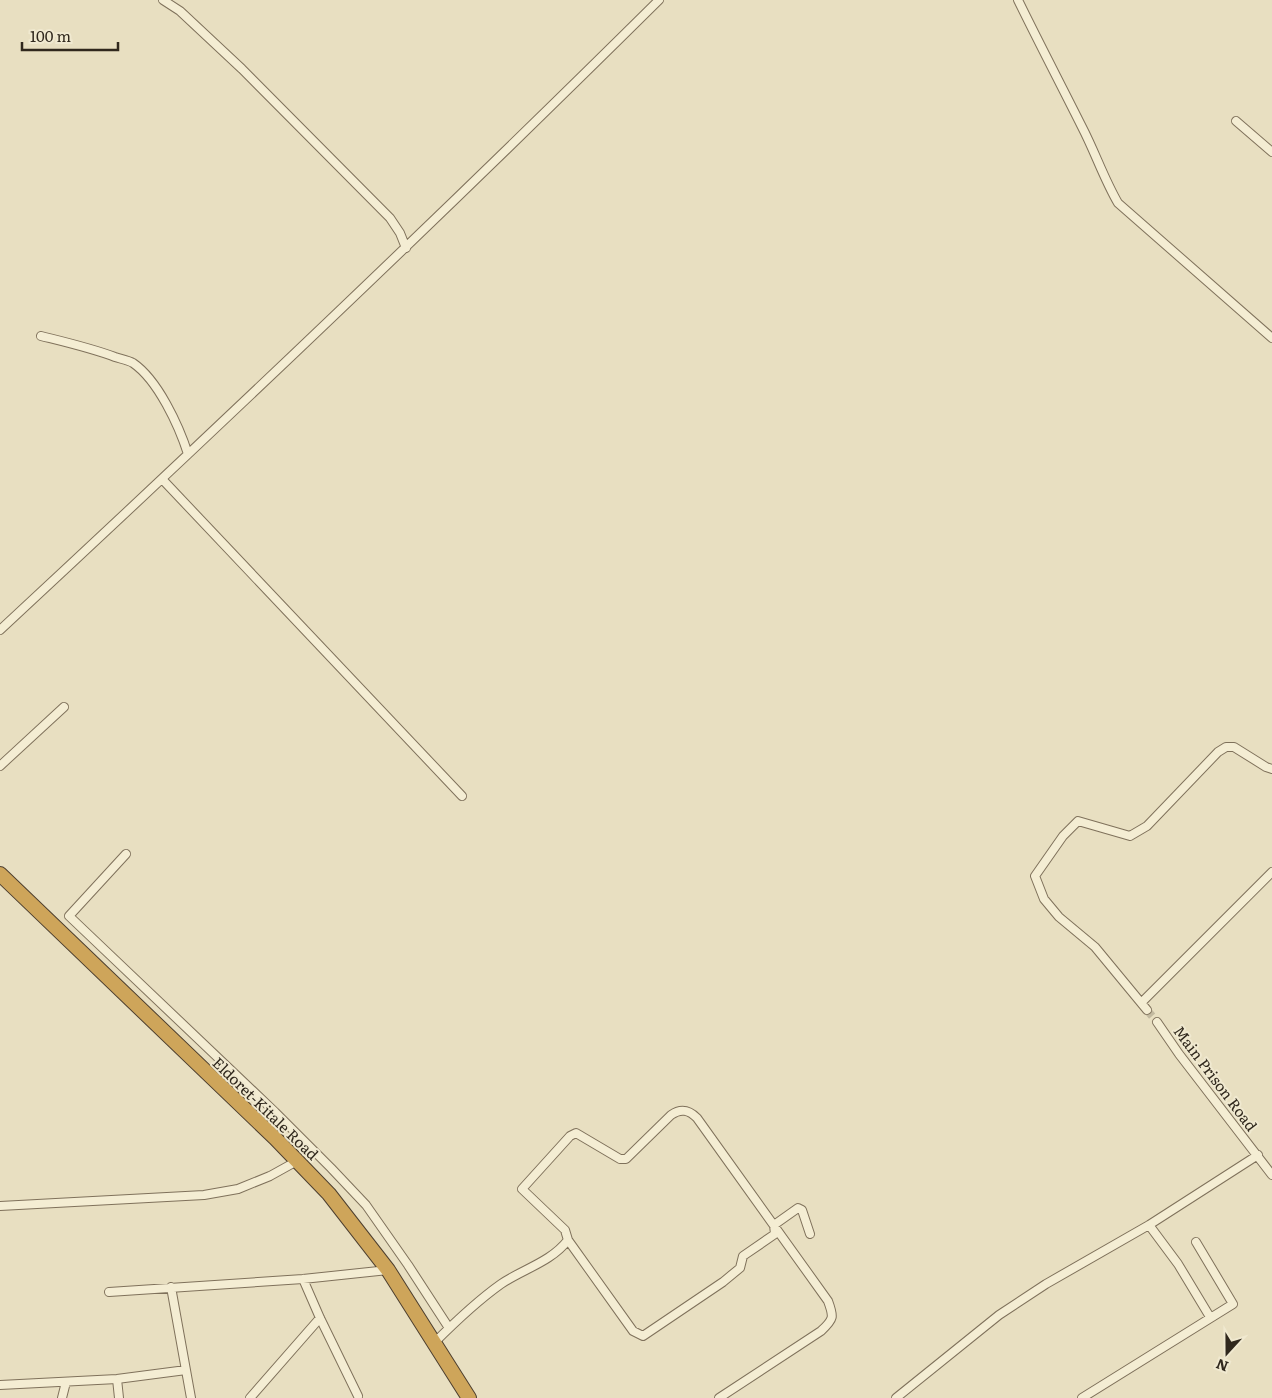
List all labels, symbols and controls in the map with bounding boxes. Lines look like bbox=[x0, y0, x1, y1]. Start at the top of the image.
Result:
scale bar bbox=[22, 20, 119, 52]
text: 100 m bbox=[30, 24, 71, 47]
street label: Main Prison Road bbox=[1169, 1021, 1263, 1135]
street label: Eldoret-Kitale Road bbox=[208, 1051, 324, 1165]
north arrow bbox=[1202, 1328, 1252, 1378]
text: N bbox=[1213, 1355, 1231, 1378]

